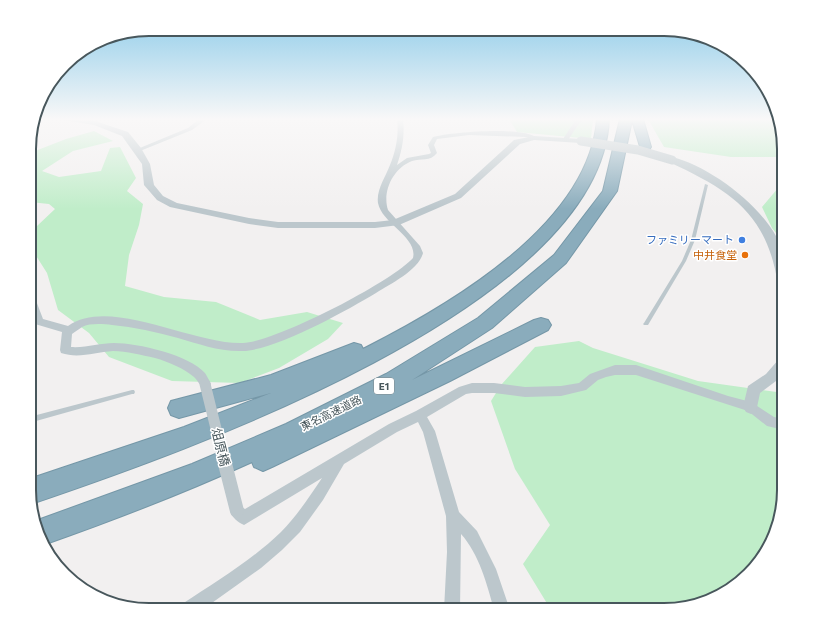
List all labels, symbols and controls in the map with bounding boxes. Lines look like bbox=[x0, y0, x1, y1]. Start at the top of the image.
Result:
place label: ファミリーマート bbox=[646, 233, 734, 246]
marker: ファミリーマート bbox=[737, 235, 747, 245]
place label: 中井食堂 bbox=[693, 248, 737, 261]
marker: 中井食堂 bbox=[740, 250, 750, 260]
road number: E1 bbox=[374, 378, 394, 394]
street label: 東名高速道路 bbox=[298, 392, 363, 433]
street label: 俎原橋 bbox=[209, 426, 233, 468]

